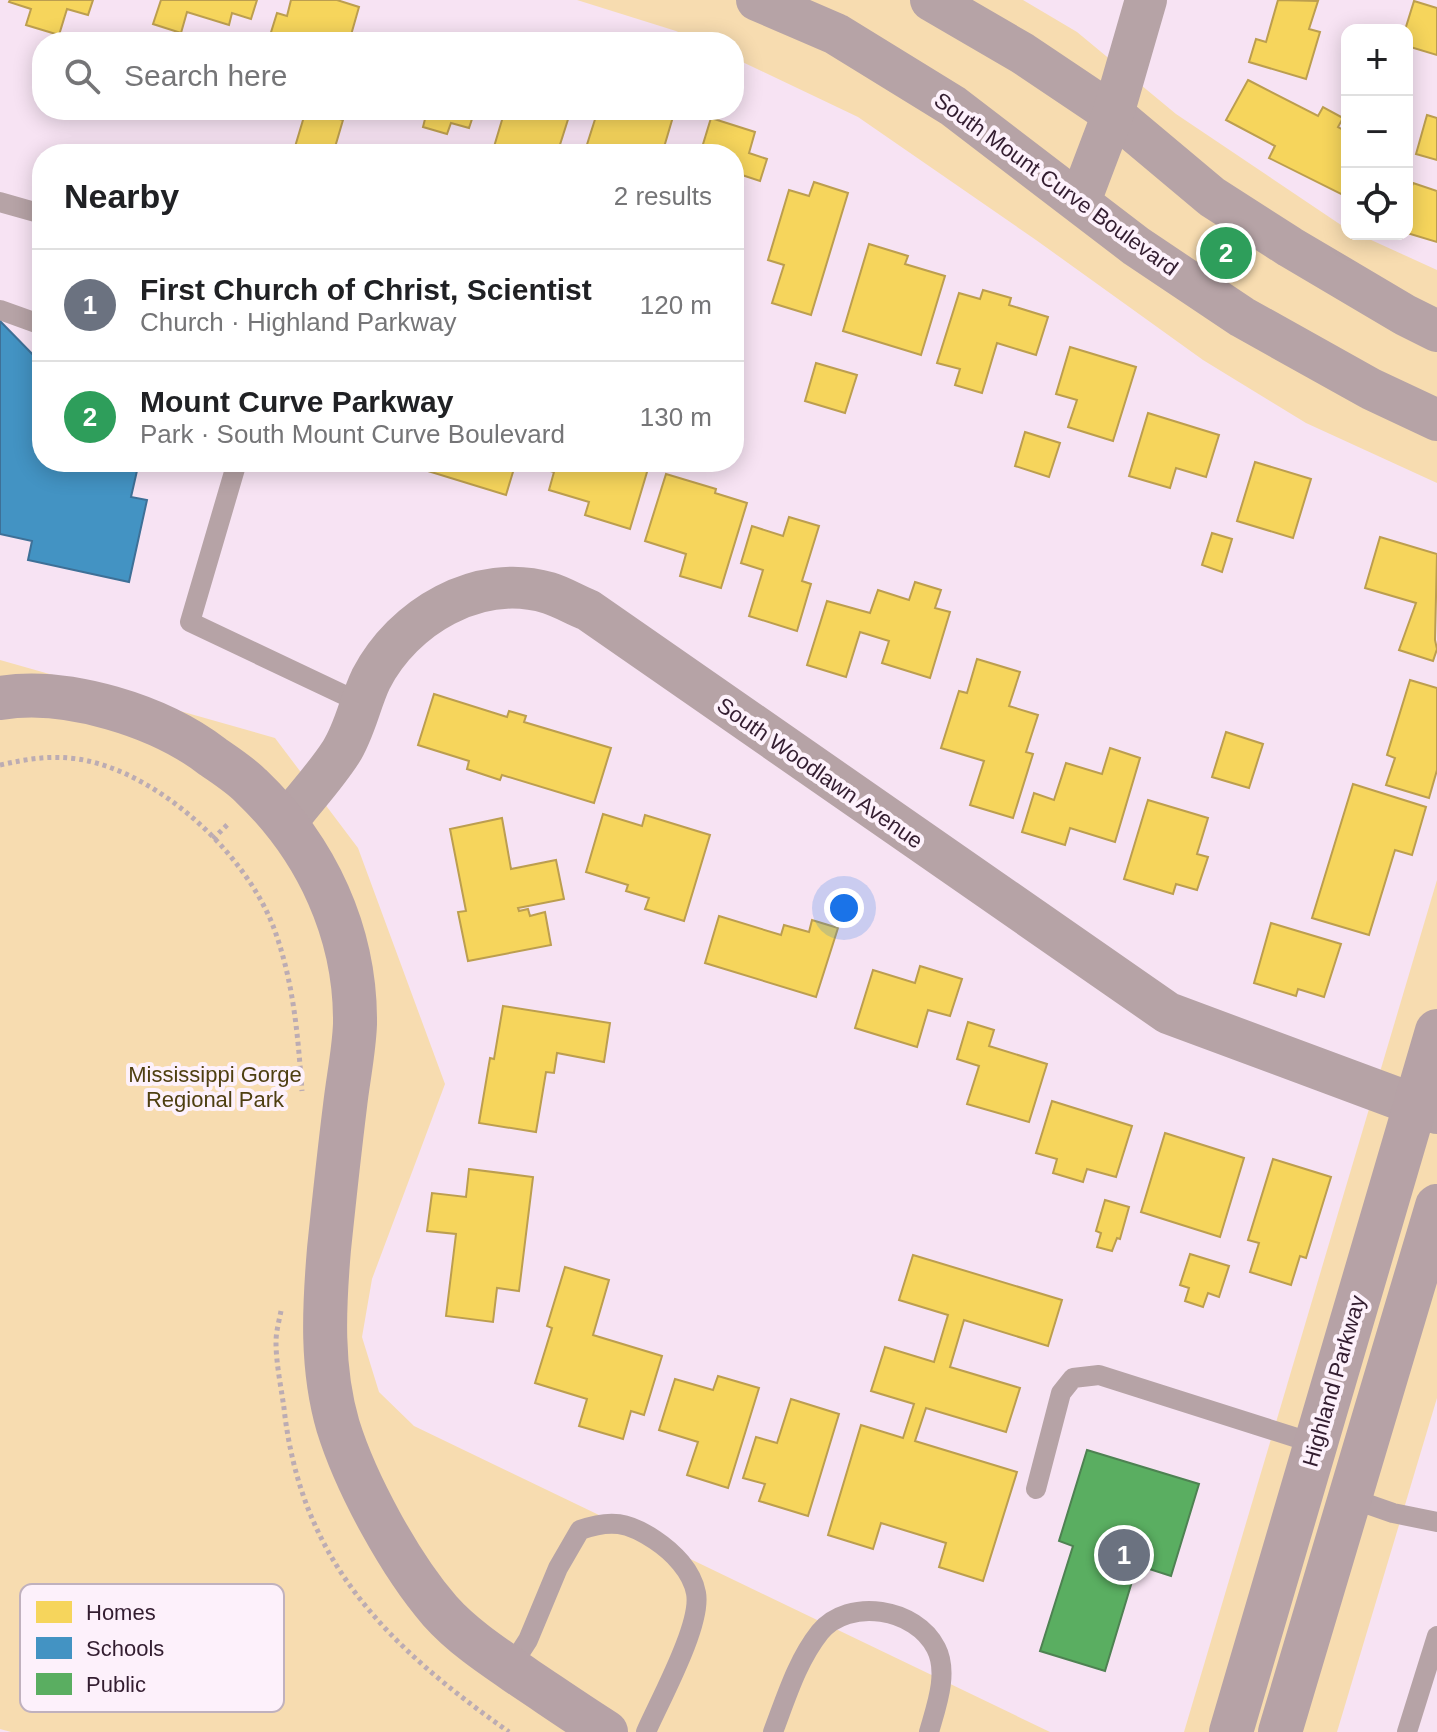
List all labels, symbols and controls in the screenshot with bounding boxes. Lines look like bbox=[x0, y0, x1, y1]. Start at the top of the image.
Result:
map controls bbox=[1341, 24, 1413, 240]
button: + bbox=[1341, 24, 1413, 96]
search box bbox=[32, 32, 744, 120]
icon: search bbox=[60, 54, 104, 98]
text: Search here bbox=[124, 59, 287, 92]
street label: South Mount Curve Boulevard bbox=[929, 87, 1183, 281]
button: − bbox=[1341, 96, 1413, 168]
button: locate bbox=[1341, 168, 1413, 240]
text: Nearby bbox=[64, 177, 179, 215]
text: 2 results bbox=[614, 181, 712, 211]
pin: 2 bbox=[1200, 223, 1252, 283]
text: First Church of Christ, Scientist bbox=[140, 273, 592, 306]
text: 1 bbox=[83, 290, 97, 320]
text: 120 m bbox=[640, 290, 712, 320]
text: Church · Highland Parkway bbox=[140, 307, 456, 337]
text: Mount Curve Parkway bbox=[140, 385, 453, 418]
text: 2 bbox=[83, 402, 97, 432]
text: 130 m bbox=[640, 402, 712, 432]
text: Park · South Mount Curve Boulevard bbox=[140, 419, 565, 449]
street label: South Woodlawn Avenue bbox=[712, 692, 928, 854]
your location bbox=[824, 888, 864, 928]
park label: Mississippi Gorge Regional Park bbox=[128, 1062, 302, 1112]
street label: Highland Parkway bbox=[1298, 1292, 1370, 1470]
pin: 1 bbox=[1098, 1525, 1150, 1585]
legend bbox=[20, 1584, 284, 1712]
text: Homes bbox=[86, 1600, 156, 1625]
text: Schools bbox=[86, 1636, 164, 1661]
text: Public bbox=[86, 1672, 146, 1697]

